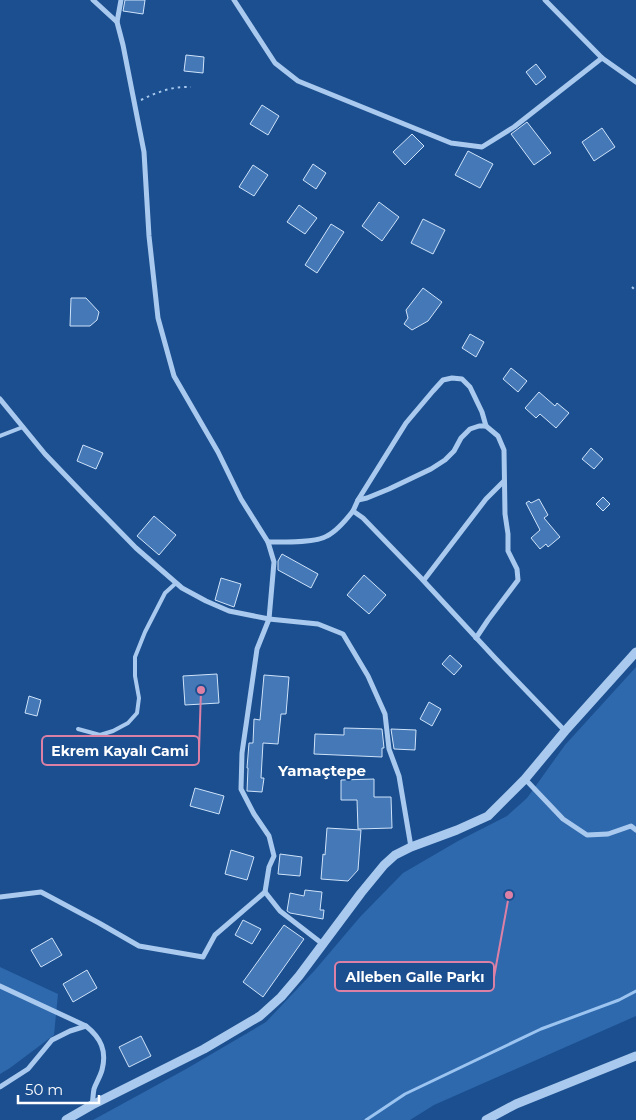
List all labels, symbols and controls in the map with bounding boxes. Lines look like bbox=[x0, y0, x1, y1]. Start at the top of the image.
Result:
callout: Ekrem Kayalı Cami bbox=[42, 736, 199, 765]
text: Ekrem Kayalı Cami bbox=[51, 742, 189, 760]
district label: Yamaçtepe bbox=[277, 761, 366, 780]
callout: Alleben Galle Parkı bbox=[335, 962, 494, 991]
text: Alleben Galle Parkı bbox=[345, 968, 484, 986]
scale bar bbox=[18, 1072, 99, 1104]
text: 50 m bbox=[25, 1080, 63, 1099]

